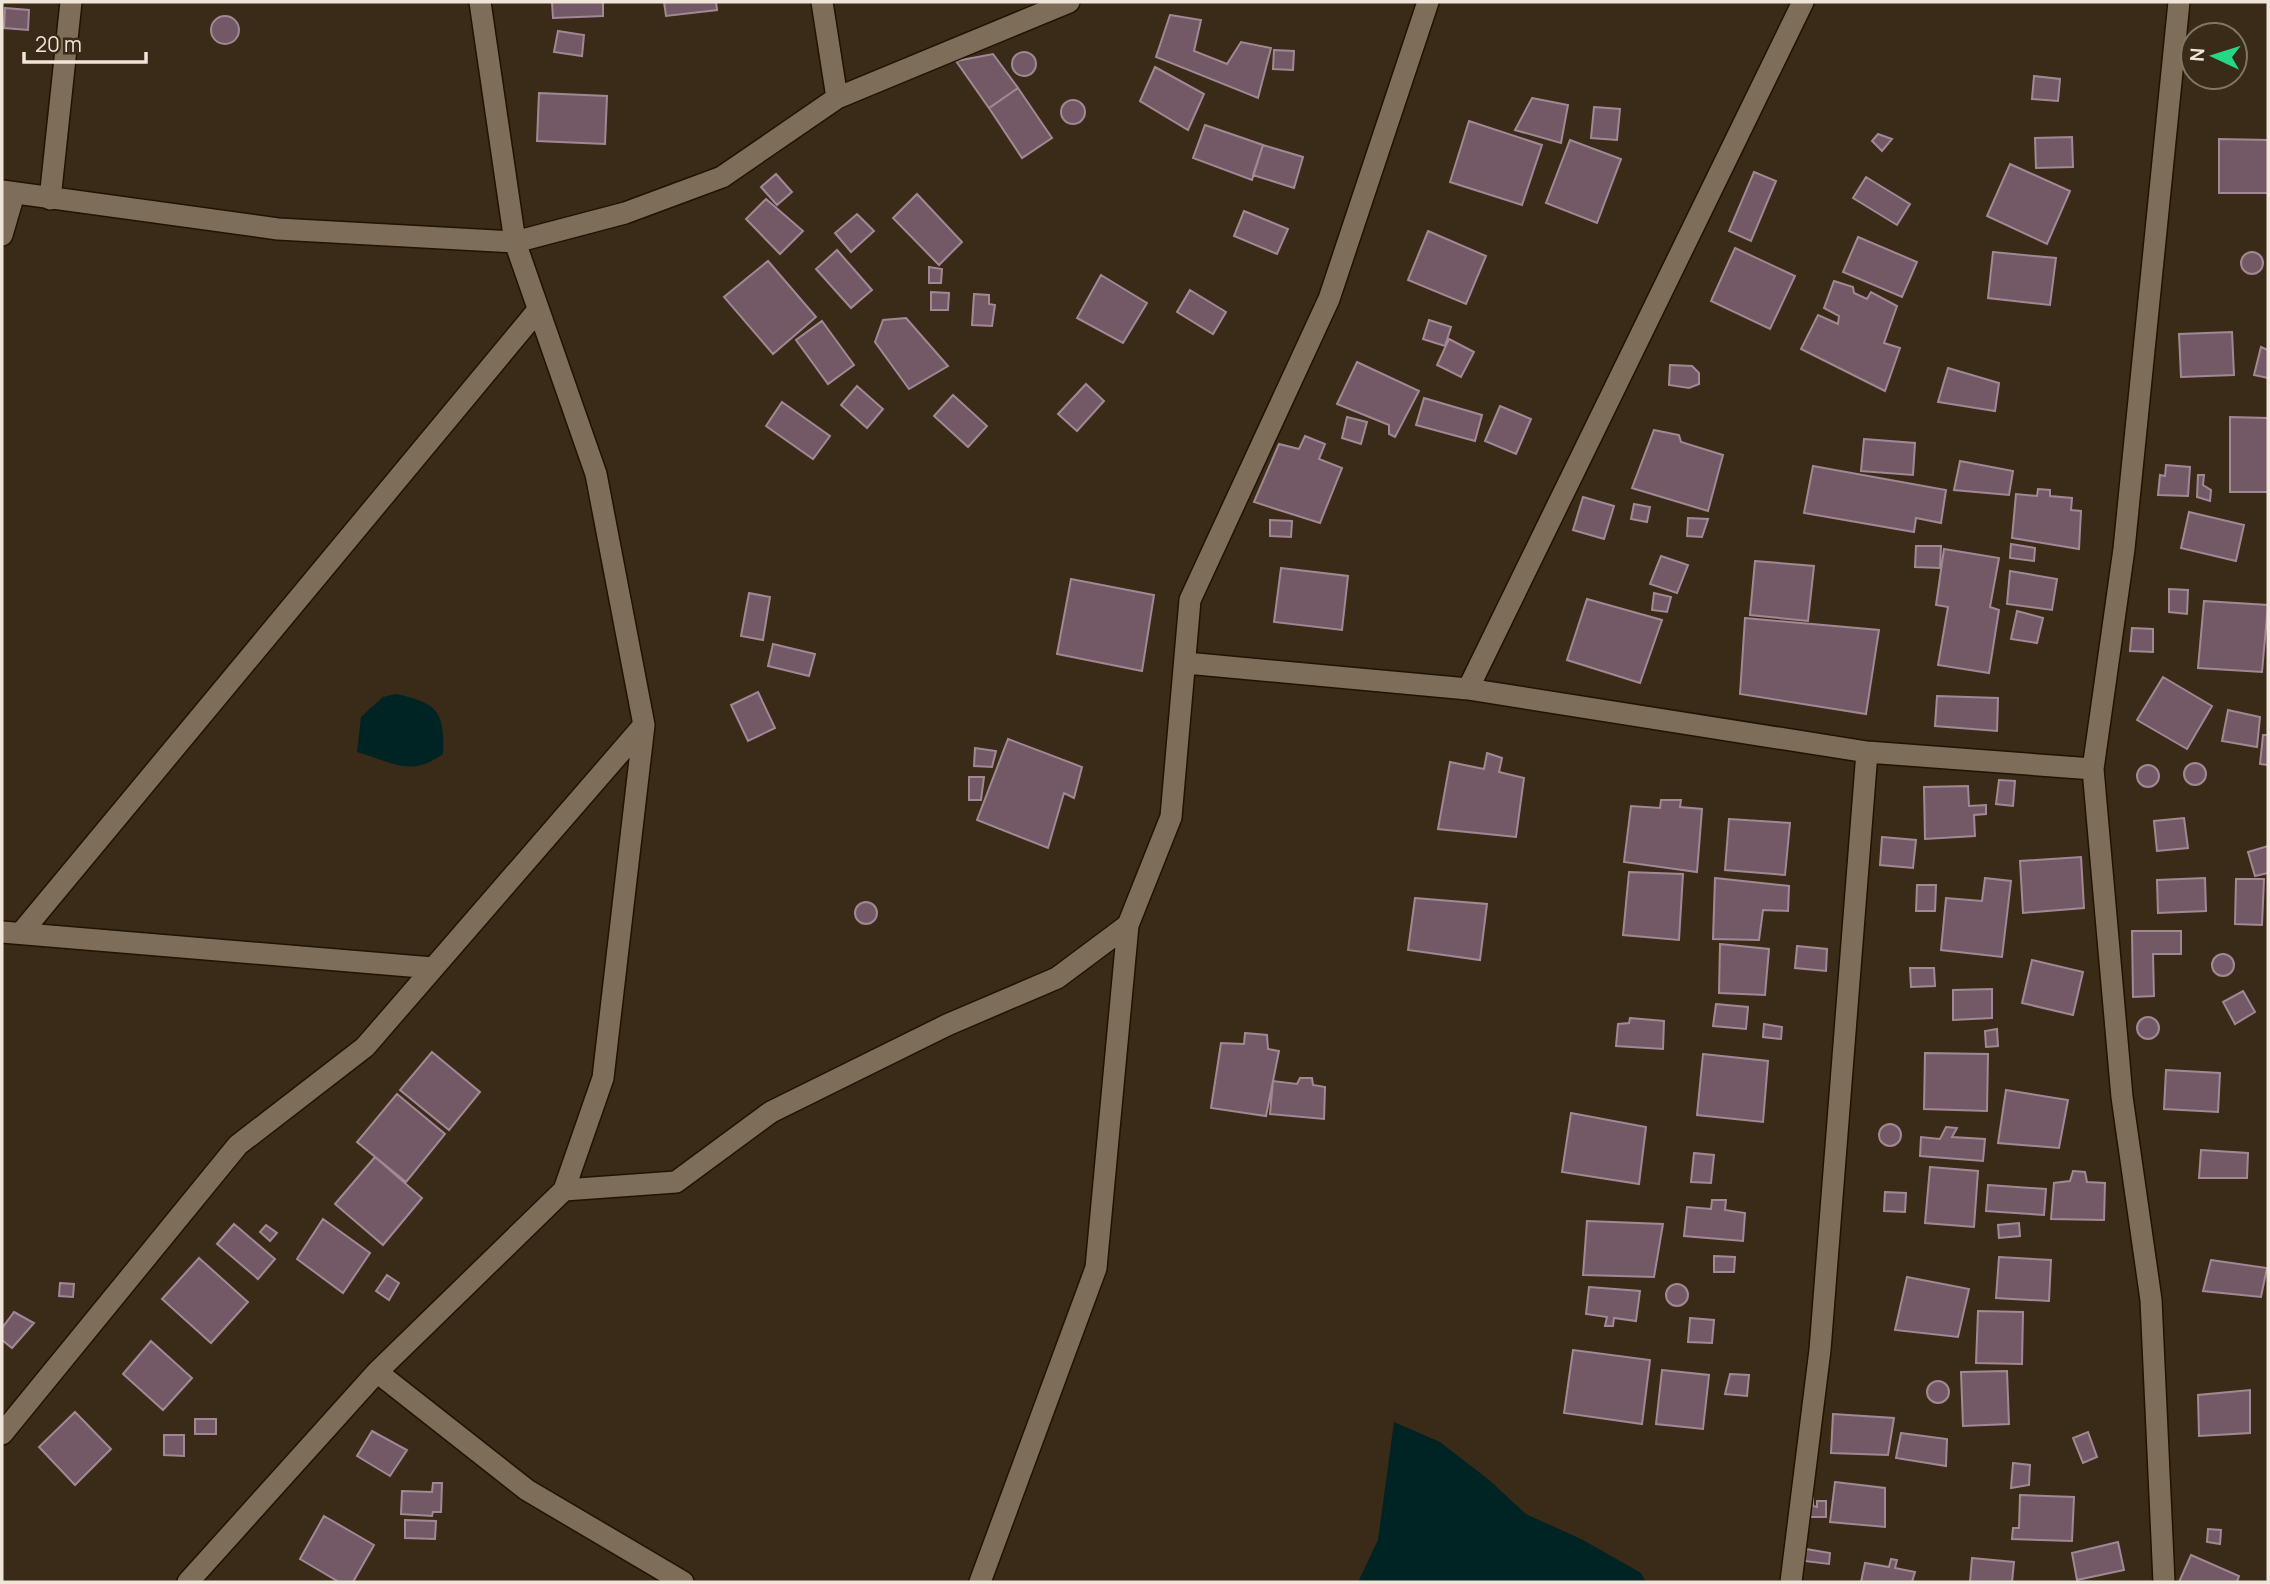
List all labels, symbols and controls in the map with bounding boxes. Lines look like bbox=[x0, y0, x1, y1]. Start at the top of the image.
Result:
scale bar bbox=[24, 21, 147, 65]
north arrow bbox=[2179, 21, 2249, 91]
text: 20 m bbox=[35, 30, 82, 58]
text: N bbox=[2184, 47, 2210, 63]

